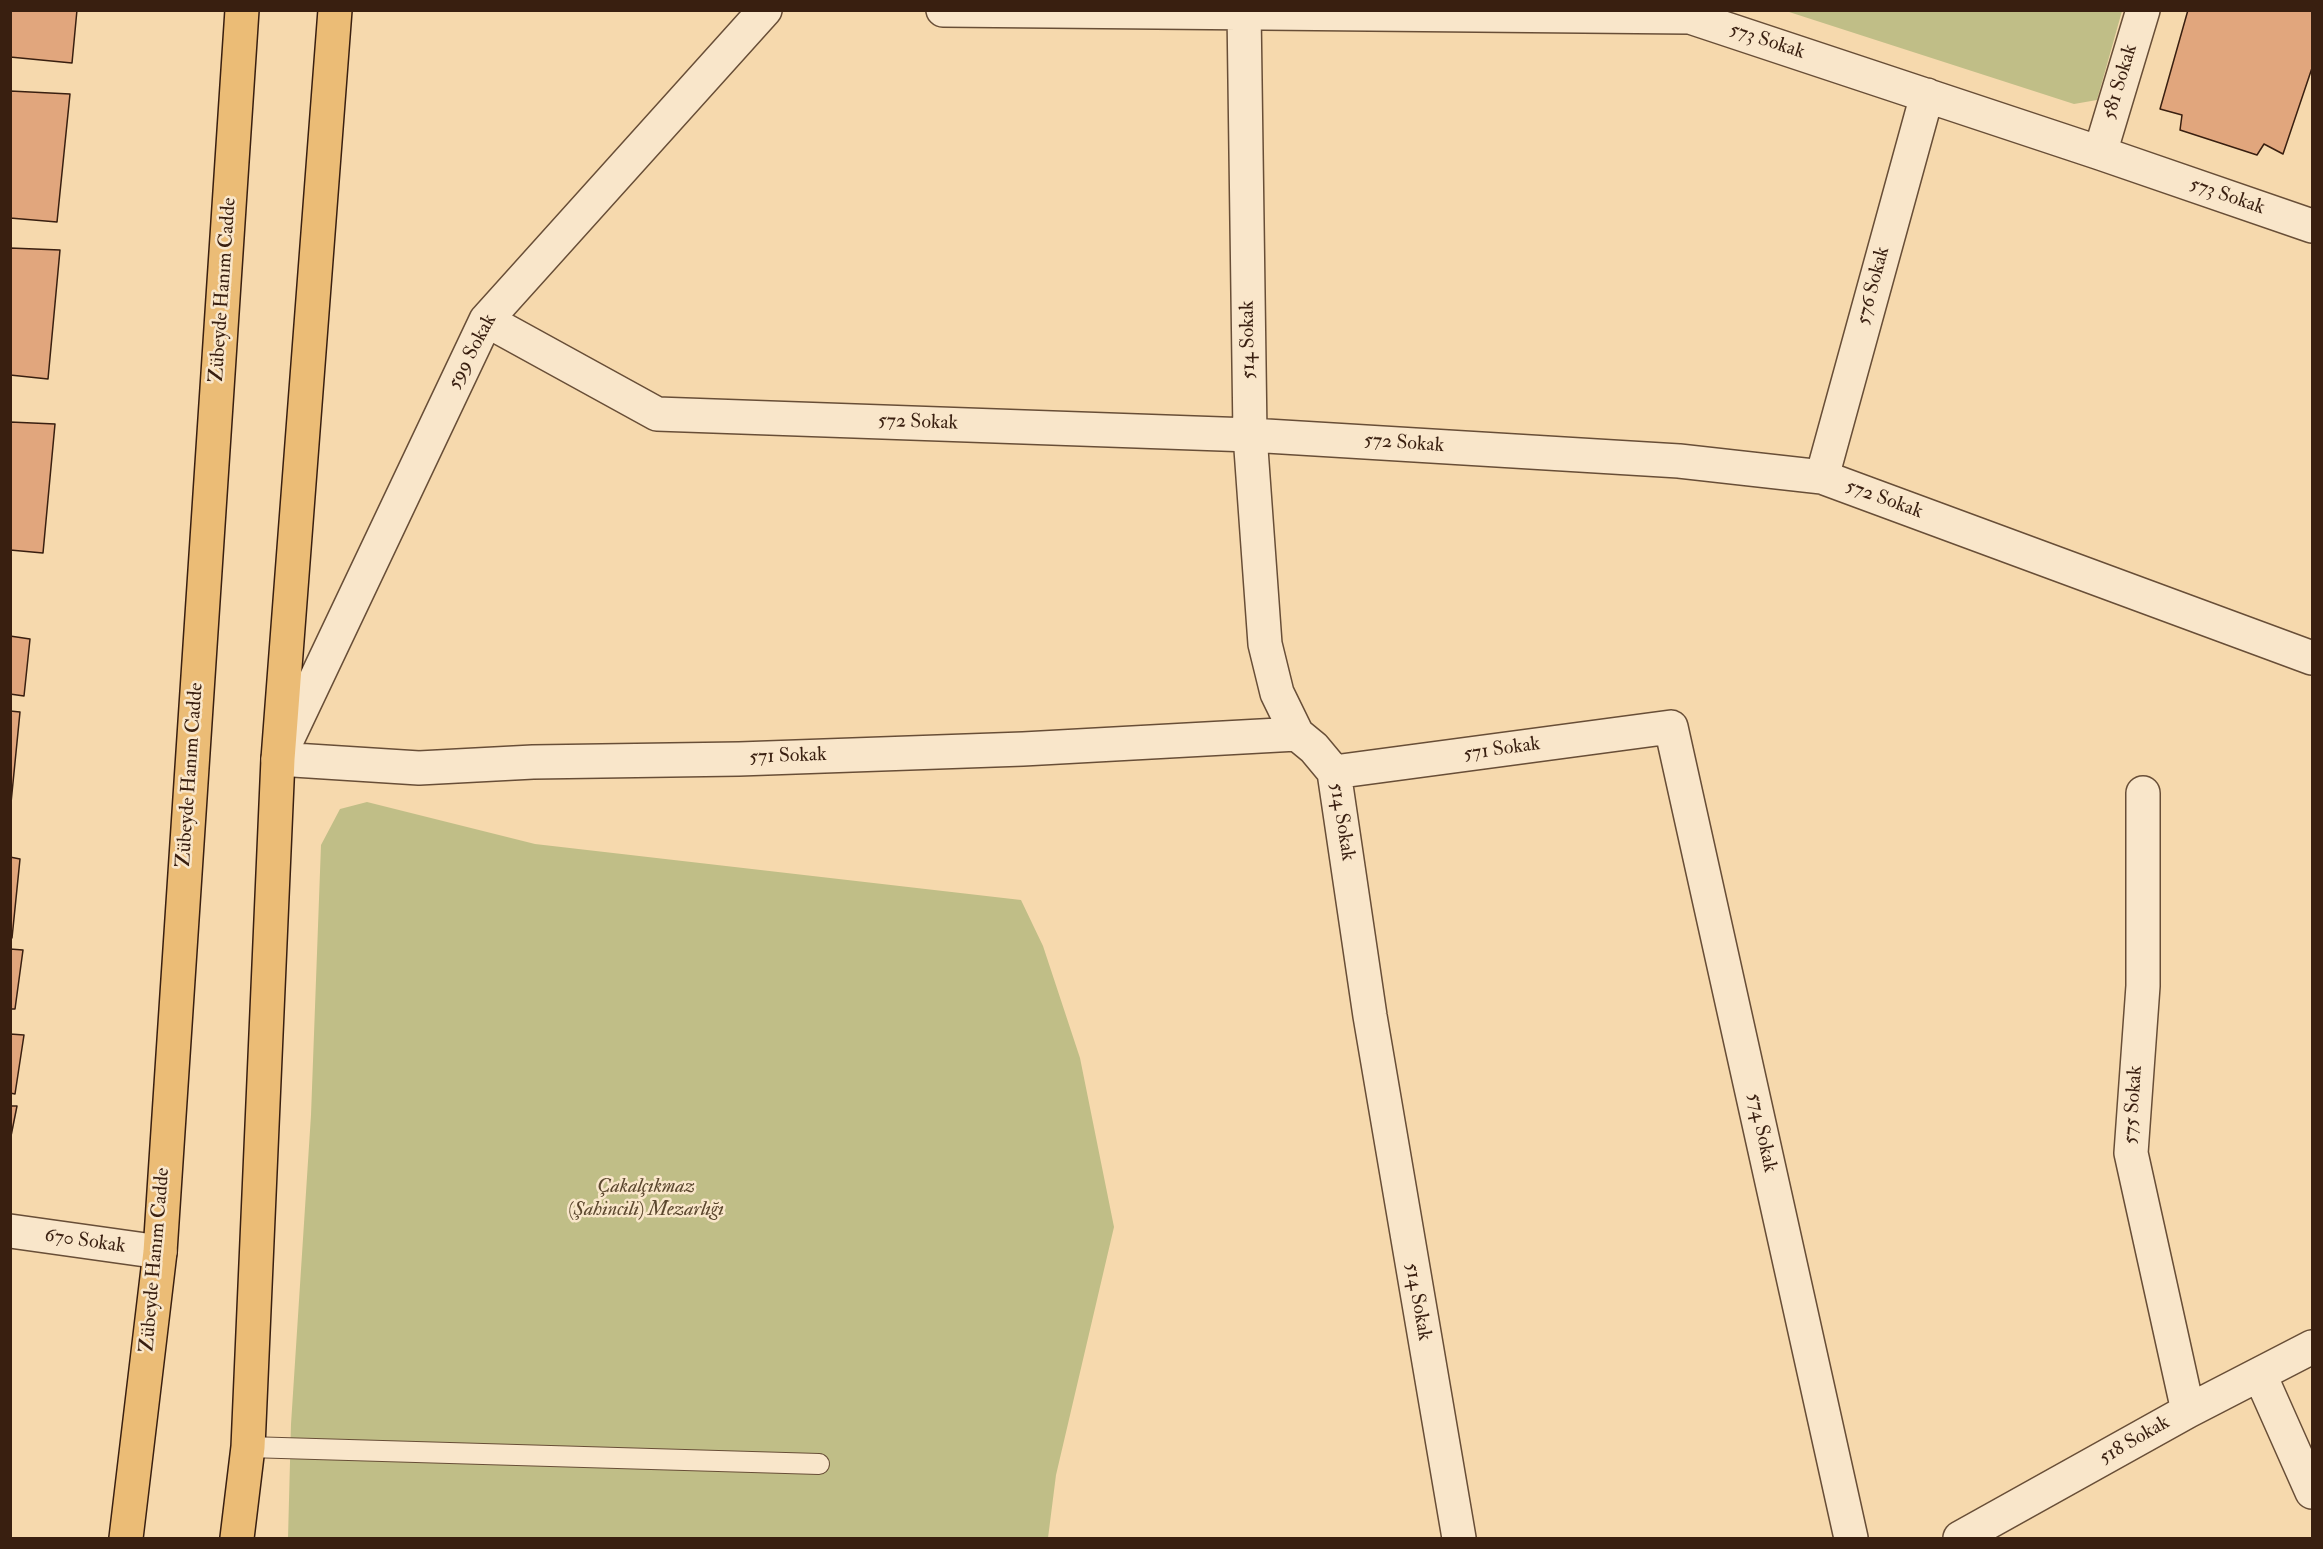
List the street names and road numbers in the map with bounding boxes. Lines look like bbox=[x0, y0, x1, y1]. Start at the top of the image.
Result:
street label: 573 Sokak bbox=[1726, 19, 1808, 65]
street label: 581 Sokak bbox=[2098, 41, 2144, 123]
street label: 573 Sokak bbox=[2186, 173, 2268, 221]
street label: Zübeyde Hanım Cadde bbox=[206, 197, 242, 383]
street label: 576 Sokak bbox=[1852, 244, 1896, 328]
street label: 514 Sokak bbox=[1236, 300, 1262, 380]
street label: 599 Sokak bbox=[443, 310, 503, 394]
street label: 572 Sokak bbox=[878, 410, 958, 436]
street label: 572 Sokak bbox=[1363, 429, 1445, 459]
street label: 572 Sokak bbox=[1842, 475, 1926, 525]
street label: Zübeyde Hanım Cadde bbox=[173, 682, 209, 868]
street label: 571 Sokak bbox=[1462, 733, 1542, 767]
street label: 571 Sokak bbox=[749, 744, 827, 770]
street label: 514 Sokak bbox=[1323, 781, 1359, 863]
street label: 575 Sokak bbox=[2119, 1065, 2149, 1145]
street label: 574 Sokak bbox=[1741, 1091, 1781, 1175]
street label: Zübeyde Hanım Cadde bbox=[136, 1167, 176, 1353]
street label: 670 Sokak bbox=[43, 1224, 127, 1260]
street label: 514 Sokak bbox=[1398, 1261, 1436, 1343]
street label: 518 Sokak bbox=[2095, 1411, 2175, 1471]

